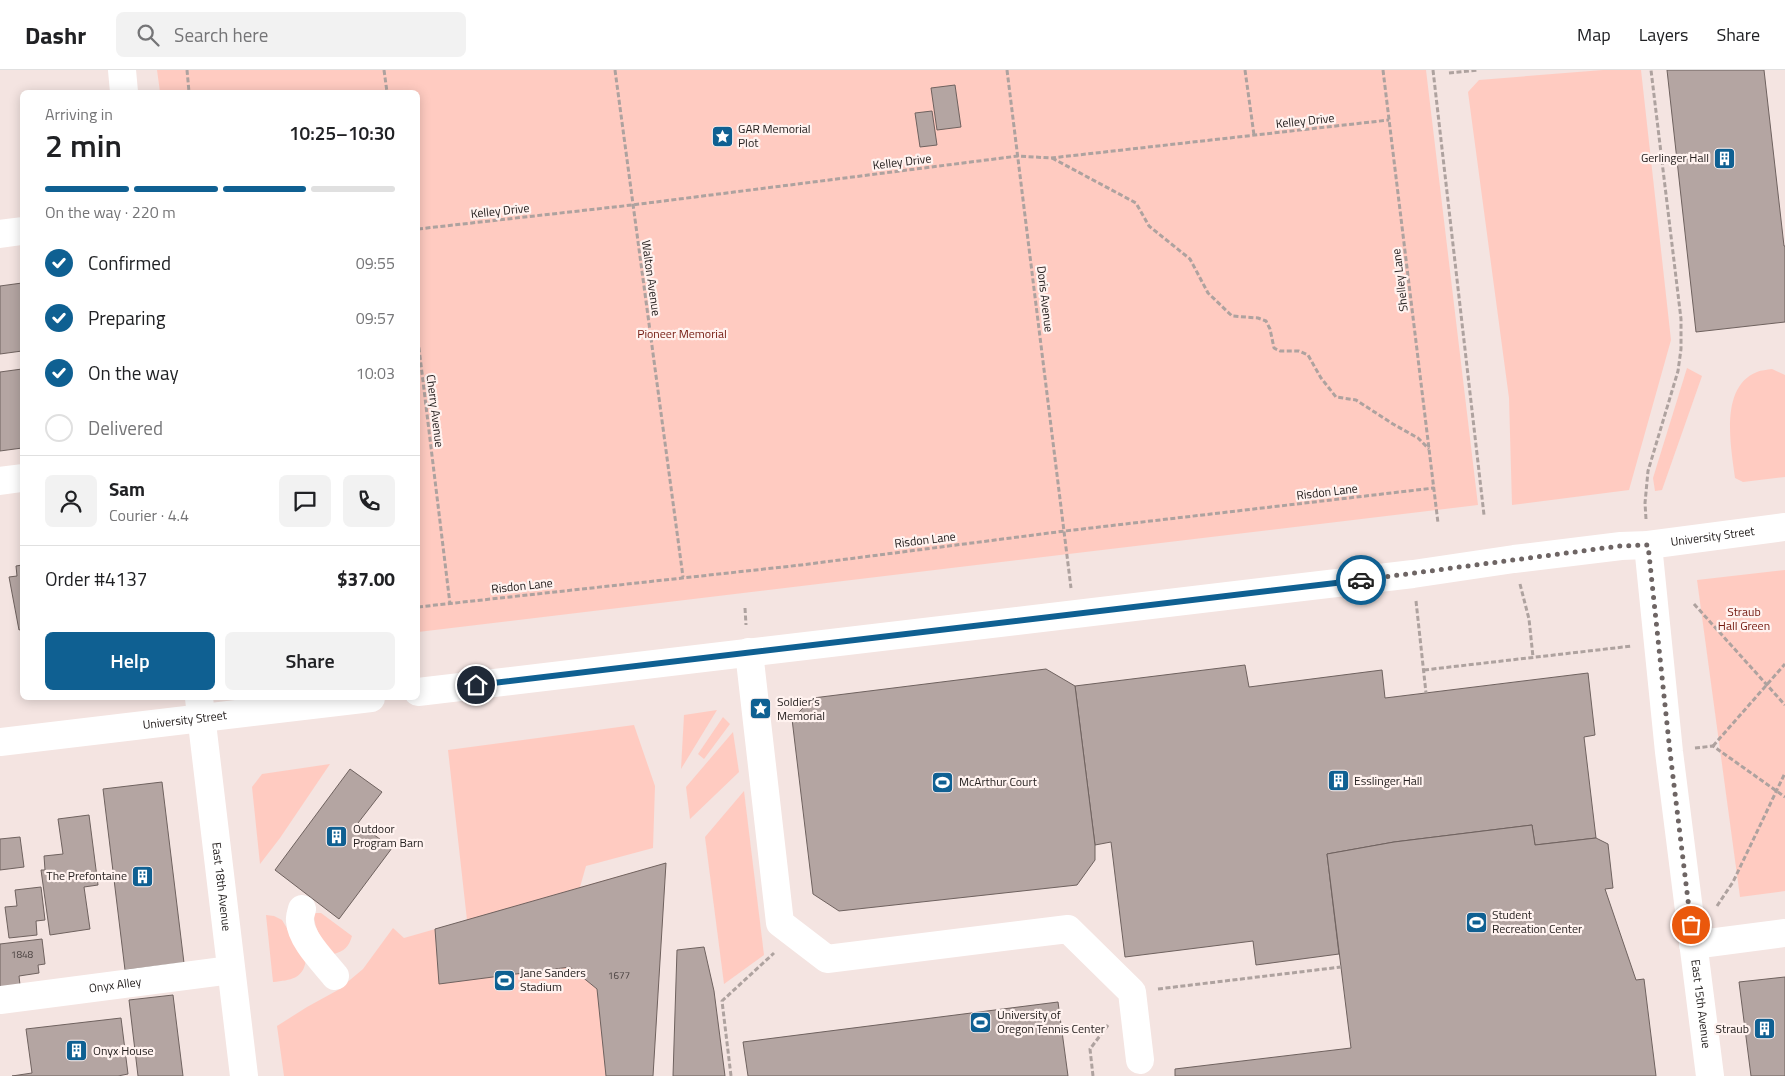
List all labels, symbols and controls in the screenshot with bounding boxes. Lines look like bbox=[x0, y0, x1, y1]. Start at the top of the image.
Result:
search box bbox=[116, 12, 466, 57]
text: Dashr bbox=[25, 17, 86, 53]
text: Search here bbox=[174, 20, 268, 49]
icon: search bbox=[134, 21, 162, 49]
text: Map bbox=[1577, 21, 1611, 48]
text: Layers bbox=[1639, 21, 1688, 48]
text: Share bbox=[1716, 21, 1760, 48]
text: Arriving in bbox=[45, 102, 113, 126]
street label: Kelley Drive bbox=[1275, 108, 1335, 133]
text: 10:25–10:30 bbox=[289, 118, 395, 147]
place label: GAR Memorial Plot bbox=[738, 119, 811, 152]
text: 2 min bbox=[45, 121, 122, 169]
place icon: GAR Memorial Plot bbox=[710, 124, 734, 148]
building icon: Gerlinger Hall bbox=[1713, 146, 1737, 170]
street label: Kelley Drive bbox=[872, 148, 932, 175]
place label: Gerlinger Hall bbox=[1641, 148, 1709, 167]
street label: Kelley Drive bbox=[470, 198, 530, 223]
text: On the way · 220 m bbox=[45, 200, 176, 224]
street label: Walton Avenue bbox=[637, 239, 666, 317]
text: Confirmed bbox=[88, 248, 171, 277]
street label: Shelley Lane bbox=[1386, 248, 1413, 313]
icon: check bbox=[45, 249, 73, 277]
text: 09:55 bbox=[356, 251, 395, 275]
street label: Doris Avenue bbox=[1032, 265, 1059, 333]
text: Preparing bbox=[88, 303, 165, 332]
icon: check bbox=[45, 304, 73, 332]
text: 09:57 bbox=[356, 306, 395, 330]
park label: Pioneer Memorial bbox=[637, 324, 727, 343]
text: On the way bbox=[88, 358, 179, 387]
icon: check bbox=[45, 359, 73, 387]
text: 10:03 bbox=[356, 361, 395, 385]
street label: Cherry Avenue bbox=[422, 373, 449, 448]
text: Delivered bbox=[88, 413, 163, 442]
text: Sam bbox=[109, 474, 145, 503]
button: person bbox=[45, 475, 97, 527]
button: chat bbox=[279, 475, 331, 527]
button: phone bbox=[343, 475, 395, 527]
street label: Risdon Lane bbox=[1295, 478, 1359, 505]
text: Courier · 4.4 bbox=[109, 503, 189, 527]
street label: University Street bbox=[1669, 521, 1756, 551]
street label: Risdon Lane bbox=[893, 526, 957, 553]
courier bbox=[1336, 555, 1386, 605]
text: Order #4137 bbox=[45, 564, 147, 593]
text: $37.00 bbox=[337, 564, 395, 593]
icon: car bbox=[1347, 566, 1375, 594]
street label: Risdon Lane bbox=[490, 573, 554, 598]
park label: Straub Hall Green bbox=[1718, 602, 1770, 635]
button: Help bbox=[45, 632, 215, 690]
button: Share bbox=[225, 632, 395, 690]
pin bbox=[455, 664, 497, 706]
icon: home bbox=[462, 671, 490, 699]
place label: Soldier’s Memorial bbox=[777, 692, 825, 725]
place icon: Soldier’s Memorial bbox=[749, 697, 773, 721]
street label: University Street bbox=[142, 705, 229, 734]
building icon: Esslinger Hall bbox=[1326, 769, 1350, 793]
sports icon: McArthur Court bbox=[931, 770, 955, 794]
place label: Esslinger Hall bbox=[1354, 771, 1422, 790]
place label: McArthur Court bbox=[959, 772, 1038, 791]
place label: Outdoor Program Barn bbox=[353, 819, 424, 852]
building icon: Outdoor Program Barn bbox=[325, 824, 349, 848]
street label: East 18th Avenue bbox=[207, 841, 237, 932]
building icon: The Prefontaine bbox=[131, 864, 155, 888]
place label: The Prefontaine bbox=[46, 866, 127, 885]
pin bbox=[1670, 904, 1712, 946]
place label: Student Recreation Center bbox=[1492, 905, 1582, 938]
sports icon: Student Recreation Center bbox=[1464, 910, 1488, 934]
icon: bag bbox=[1677, 911, 1705, 939]
house number: 1848 bbox=[11, 947, 34, 962]
street label: East 15th Avenue bbox=[1686, 958, 1716, 1049]
place label: Jane Sanders Stadium bbox=[520, 963, 586, 996]
sports icon: Jane Sanders Stadium bbox=[492, 968, 516, 992]
house number: 1677 bbox=[608, 968, 630, 983]
street label: Onyx Alley bbox=[88, 972, 142, 997]
place label: University of Oregon Tennis Center bbox=[997, 1005, 1105, 1038]
sports icon: University of Oregon Tennis Center bbox=[969, 1010, 993, 1034]
building icon: Straub bbox=[1753, 1017, 1777, 1041]
place label: Straub bbox=[1716, 1019, 1749, 1038]
building icon: Onyx House bbox=[65, 1039, 89, 1063]
place label: Onyx House bbox=[93, 1041, 154, 1060]

